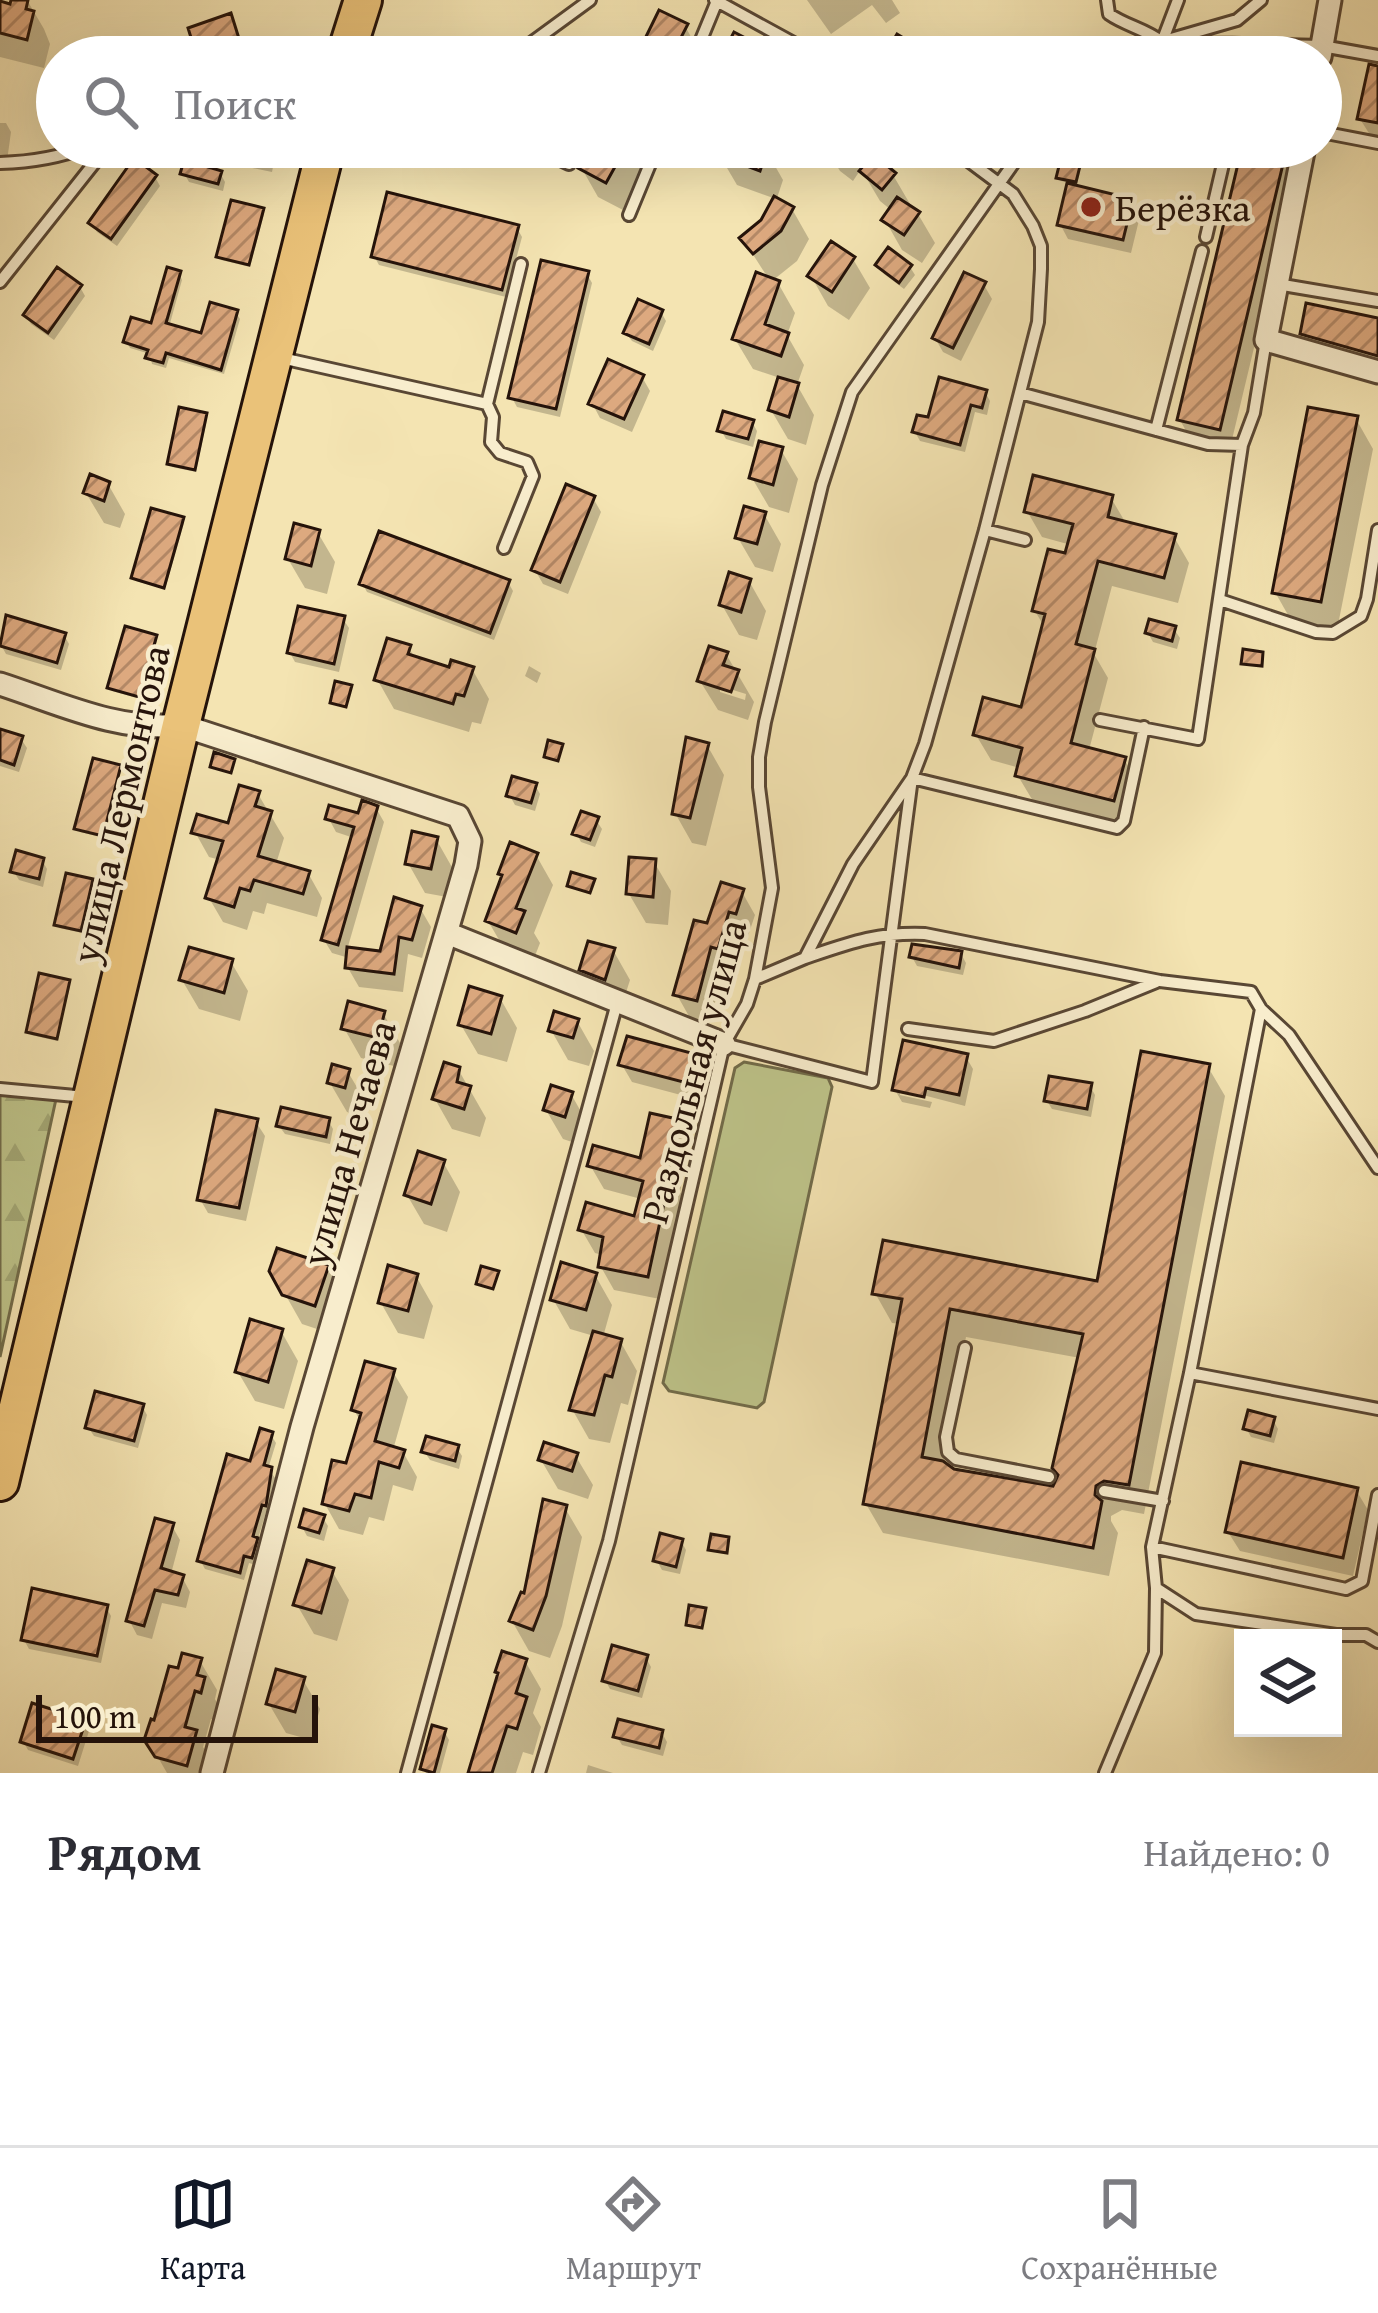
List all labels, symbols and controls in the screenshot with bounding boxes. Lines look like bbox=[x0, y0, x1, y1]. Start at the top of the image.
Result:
search box bbox=[36, 36, 1342, 168]
icon: search bbox=[78, 69, 144, 135]
text: Поиск bbox=[174, 70, 296, 135]
place label: Берёзка bbox=[1115, 178, 1251, 235]
marker: Берёзка bbox=[1078, 194, 1104, 220]
street label: улица Лермонтова bbox=[55, 639, 184, 969]
street label: Раздольная улица bbox=[625, 912, 761, 1229]
street label: улица Нечаева bbox=[285, 1013, 410, 1273]
map controls bbox=[1234, 1629, 1342, 1737]
button: layers bbox=[1234, 1629, 1342, 1737]
scale bar bbox=[36, 1689, 318, 1742]
text: 100 m bbox=[54, 1692, 136, 1740]
text: Рядом bbox=[48, 1814, 202, 1889]
text: Найдено: 0 bbox=[1143, 1823, 1330, 1880]
tab: Карта bbox=[160, 2171, 246, 2291]
tab: Маршрут bbox=[566, 2171, 701, 2291]
tab: Сохранённые bbox=[1021, 2171, 1218, 2291]

